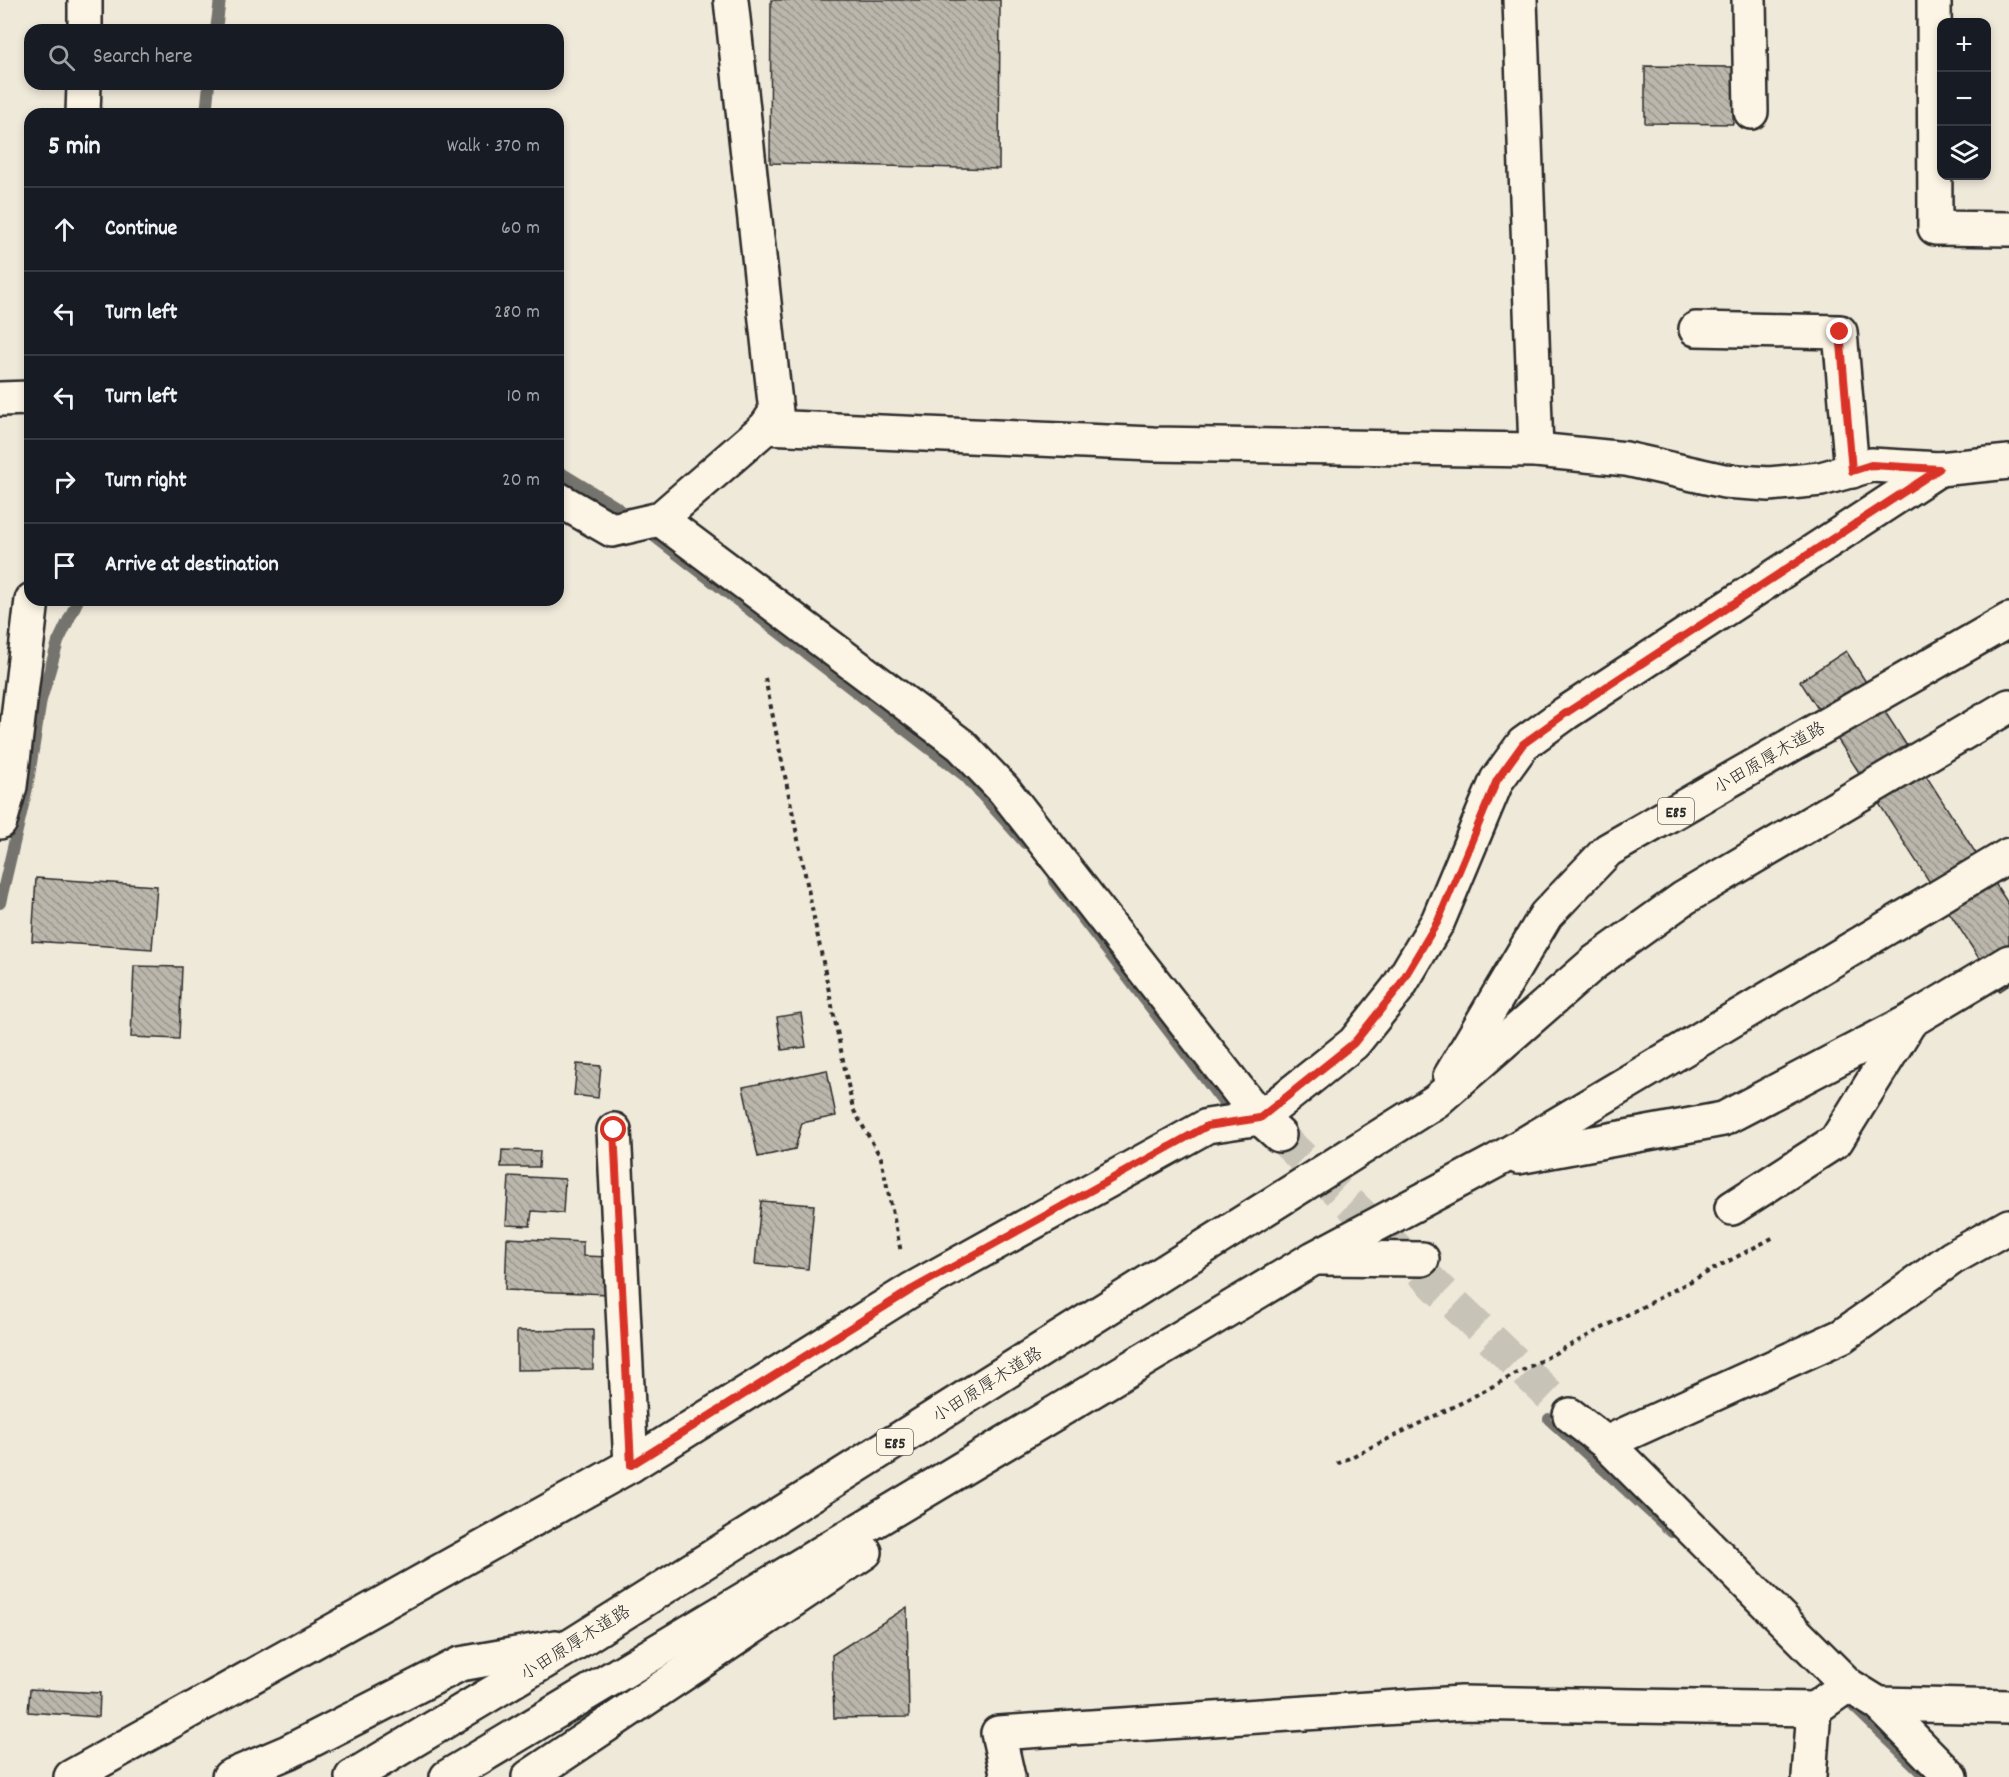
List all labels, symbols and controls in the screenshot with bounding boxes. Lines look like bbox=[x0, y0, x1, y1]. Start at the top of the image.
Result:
map controls bbox=[1937, 18, 1991, 180]
button: + bbox=[1937, 18, 1991, 72]
search box bbox=[24, 24, 564, 90]
icon: search bbox=[45, 41, 78, 74]
text: Search here bbox=[93, 42, 192, 73]
button: − bbox=[1937, 72, 1991, 126]
button: layers bbox=[1937, 126, 1991, 180]
text: 5 min bbox=[48, 129, 101, 166]
text: Walk · 370 m bbox=[447, 133, 540, 161]
icon: ahead bbox=[48, 213, 81, 246]
text: Continue bbox=[105, 214, 177, 245]
text: 60 m bbox=[501, 215, 540, 243]
icon: left bbox=[48, 297, 81, 330]
text: Turn left bbox=[105, 298, 177, 329]
text: 280 m bbox=[494, 299, 540, 327]
route end bbox=[1826, 318, 1852, 344]
icon: left bbox=[48, 381, 81, 414]
text: Turn left bbox=[105, 382, 177, 413]
text: 10 m bbox=[506, 383, 540, 411]
icon: right bbox=[48, 465, 81, 498]
text: Turn right bbox=[105, 466, 187, 497]
text: 20 m bbox=[502, 467, 540, 495]
icon: arrive bbox=[48, 549, 81, 582]
text: Arrive at destination bbox=[105, 550, 279, 581]
street label: 小田原厚木道路 bbox=[1709, 717, 1831, 801]
road number: E85 bbox=[1658, 798, 1694, 824]
route start bbox=[600, 1116, 626, 1142]
street label: 小田原厚木道路 bbox=[928, 1342, 1048, 1430]
road number: E85 bbox=[877, 1429, 913, 1455]
street label: 小田原厚木道路 bbox=[516, 1600, 636, 1688]

